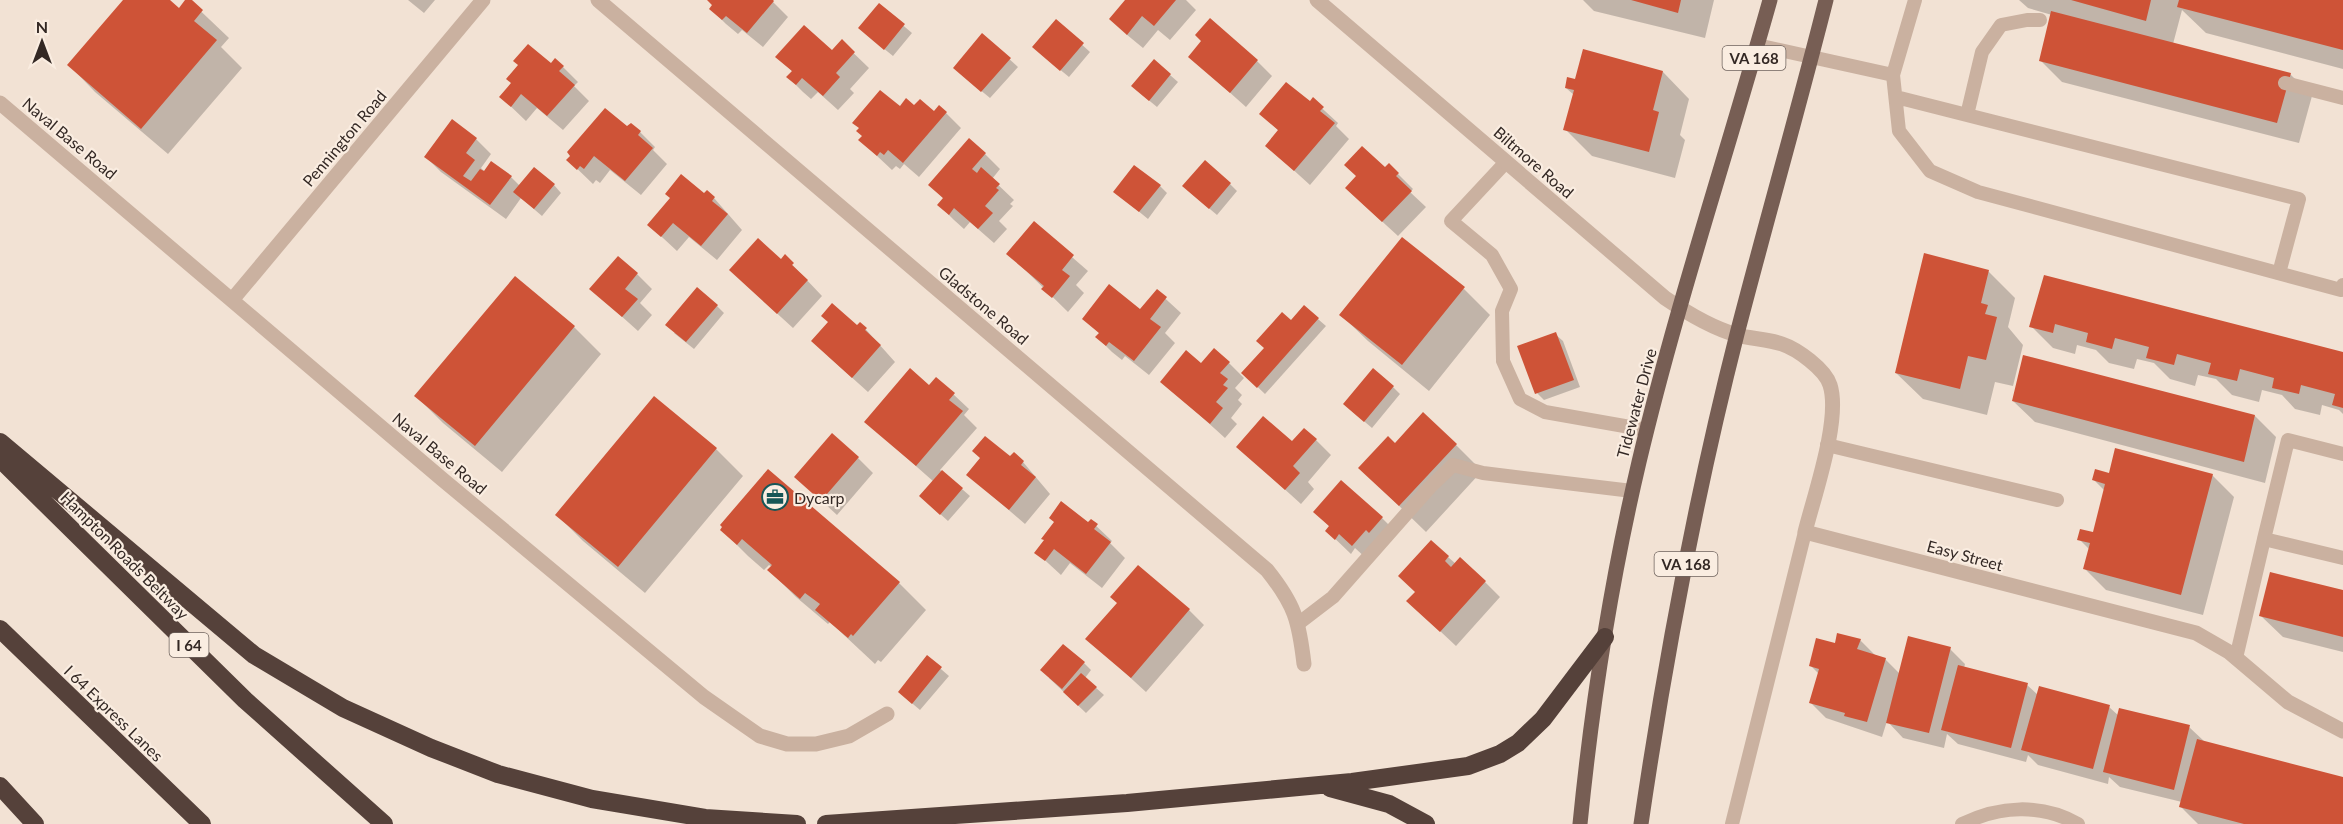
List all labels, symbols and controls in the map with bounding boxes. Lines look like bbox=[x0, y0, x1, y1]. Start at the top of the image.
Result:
north arrow bbox=[12, 12, 72, 72]
text: N bbox=[36, 17, 48, 36]
road number: VA 168 bbox=[1722, 46, 1786, 70]
street label: Pennington Road bbox=[298, 86, 390, 190]
street label: Naval Base Road bbox=[19, 93, 121, 183]
street label: Biltmore Road bbox=[1490, 122, 1578, 202]
street label: Gladstone Road bbox=[935, 262, 1033, 348]
street label: Tidewater Drive bbox=[1612, 346, 1660, 460]
street label: Naval Base Road bbox=[389, 408, 491, 498]
office icon: Dycarp bbox=[760, 482, 790, 512]
street label: Hampton Roads Beltway bbox=[57, 487, 193, 623]
place label: Dycarp bbox=[794, 488, 845, 507]
street label: Easy Street bbox=[1925, 536, 2005, 574]
road number: VA 168 bbox=[1654, 552, 1718, 576]
road number: I 64 bbox=[170, 633, 208, 657]
street label: I 64 Express Lanes bbox=[61, 661, 167, 765]

